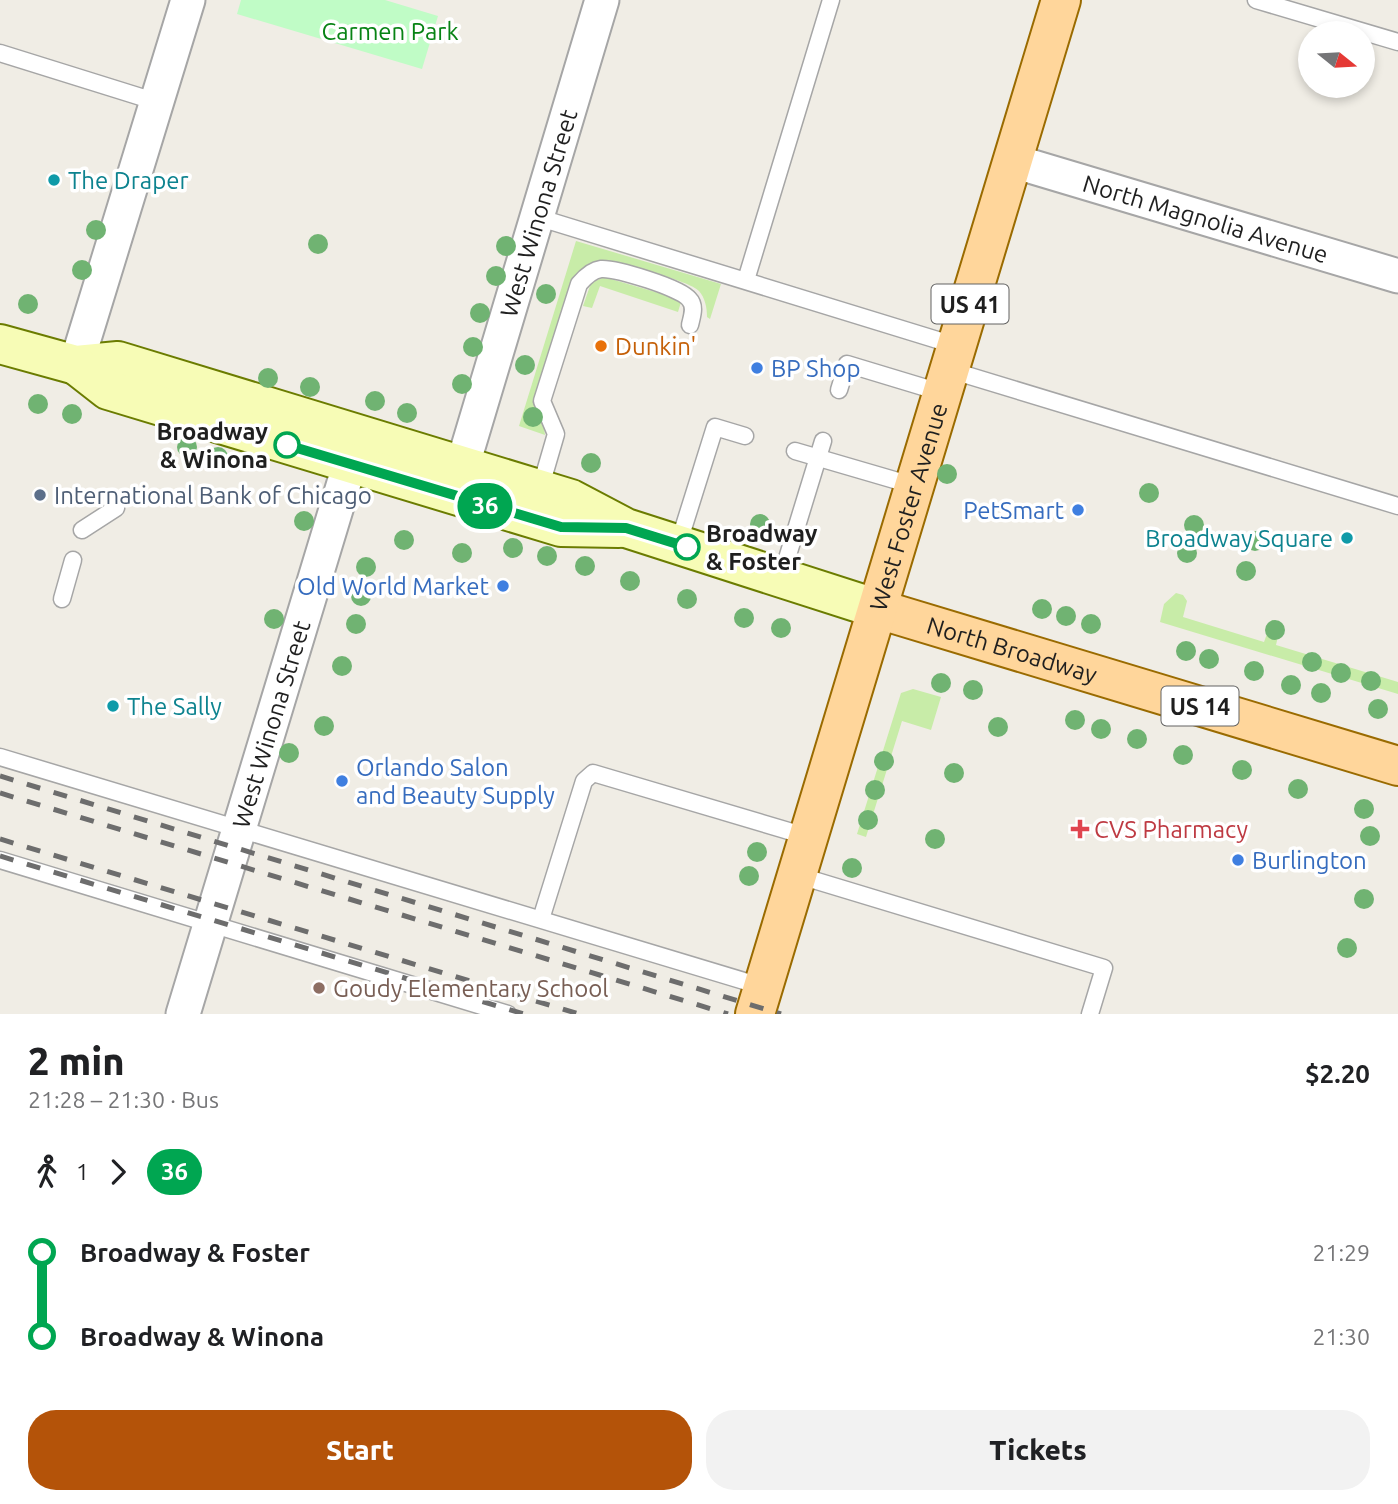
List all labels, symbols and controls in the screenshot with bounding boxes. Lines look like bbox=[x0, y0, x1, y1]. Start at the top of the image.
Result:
park label: Carmen Park bbox=[321, 18, 459, 45]
north arrow bbox=[1298, 21, 1376, 98]
map controls bbox=[1298, 21, 1375, 98]
street label: West Winona Street bbox=[494, 105, 582, 320]
place label: The Draper bbox=[68, 167, 189, 194]
street label: North Magnolia Avenue bbox=[1080, 169, 1331, 268]
marker: The Draper bbox=[46, 172, 62, 188]
road number: US 41 bbox=[932, 284, 1009, 324]
place label: Dunkin' bbox=[615, 333, 696, 360]
marker: Dunkin' bbox=[593, 338, 609, 354]
place label: BP Shop bbox=[771, 355, 860, 382]
marker: BP Shop bbox=[749, 360, 765, 376]
street label: West Foster Avenue bbox=[864, 399, 952, 614]
place label: Broadway & Winona bbox=[156, 418, 268, 473]
marker: Broadway & Winona bbox=[274, 432, 300, 458]
place label: International Bank of Chicago bbox=[54, 482, 372, 509]
line badge: 36 bbox=[454, 483, 516, 529]
marker: International Bank of Chicago bbox=[32, 487, 48, 503]
text: 36 bbox=[471, 492, 499, 519]
place label: PetSmart bbox=[963, 497, 1065, 524]
marker: PetSmart bbox=[1070, 502, 1086, 518]
place label: Broadway & Foster bbox=[706, 520, 818, 575]
place label: Broadway Square bbox=[1145, 525, 1333, 552]
marker: Broadway Square bbox=[1339, 530, 1355, 546]
marker: Broadway & Foster bbox=[674, 534, 700, 560]
place label: Old World Market bbox=[297, 573, 490, 600]
marker: Old World Market bbox=[495, 578, 511, 594]
street label: North Broadway bbox=[924, 611, 1101, 688]
street label: West Winona Street bbox=[227, 617, 315, 831]
road number: US 14 bbox=[1162, 686, 1238, 726]
place label: The Sally bbox=[127, 693, 222, 720]
marker: The Sally bbox=[105, 698, 121, 714]
place label: Orlando Salon and Beauty Supply bbox=[356, 754, 555, 809]
marker: Orlando Salon and Beauty Supply bbox=[334, 773, 350, 789]
place label: CVS Pharmacy bbox=[1094, 816, 1248, 843]
marker: CVS Pharmacy bbox=[1072, 821, 1088, 837]
place label: Burlington bbox=[1252, 847, 1367, 874]
marker: Burlington bbox=[1230, 852, 1246, 868]
place label: Goudy Elementary School bbox=[333, 975, 609, 1002]
marker: Goudy Elementary School bbox=[311, 980, 327, 996]
text: 2 min bbox=[28, 1040, 125, 1082]
text: $2.20 bbox=[1305, 1059, 1370, 1088]
text: 21:28 – 21:30 · Bus bbox=[28, 1087, 219, 1112]
icon: walk bbox=[28, 1153, 66, 1191]
icon: forward bbox=[99, 1153, 137, 1191]
text: 36 bbox=[161, 1158, 188, 1185]
text: 1 bbox=[76, 1159, 89, 1184]
text: Broadway & Foster bbox=[80, 1238, 310, 1267]
text: 21:29 bbox=[1312, 1240, 1370, 1265]
text: Broadway & Winona bbox=[80, 1322, 324, 1351]
text: 21:30 bbox=[1312, 1324, 1370, 1349]
button: Start bbox=[28, 1410, 692, 1490]
button: Tickets bbox=[706, 1410, 1370, 1490]

